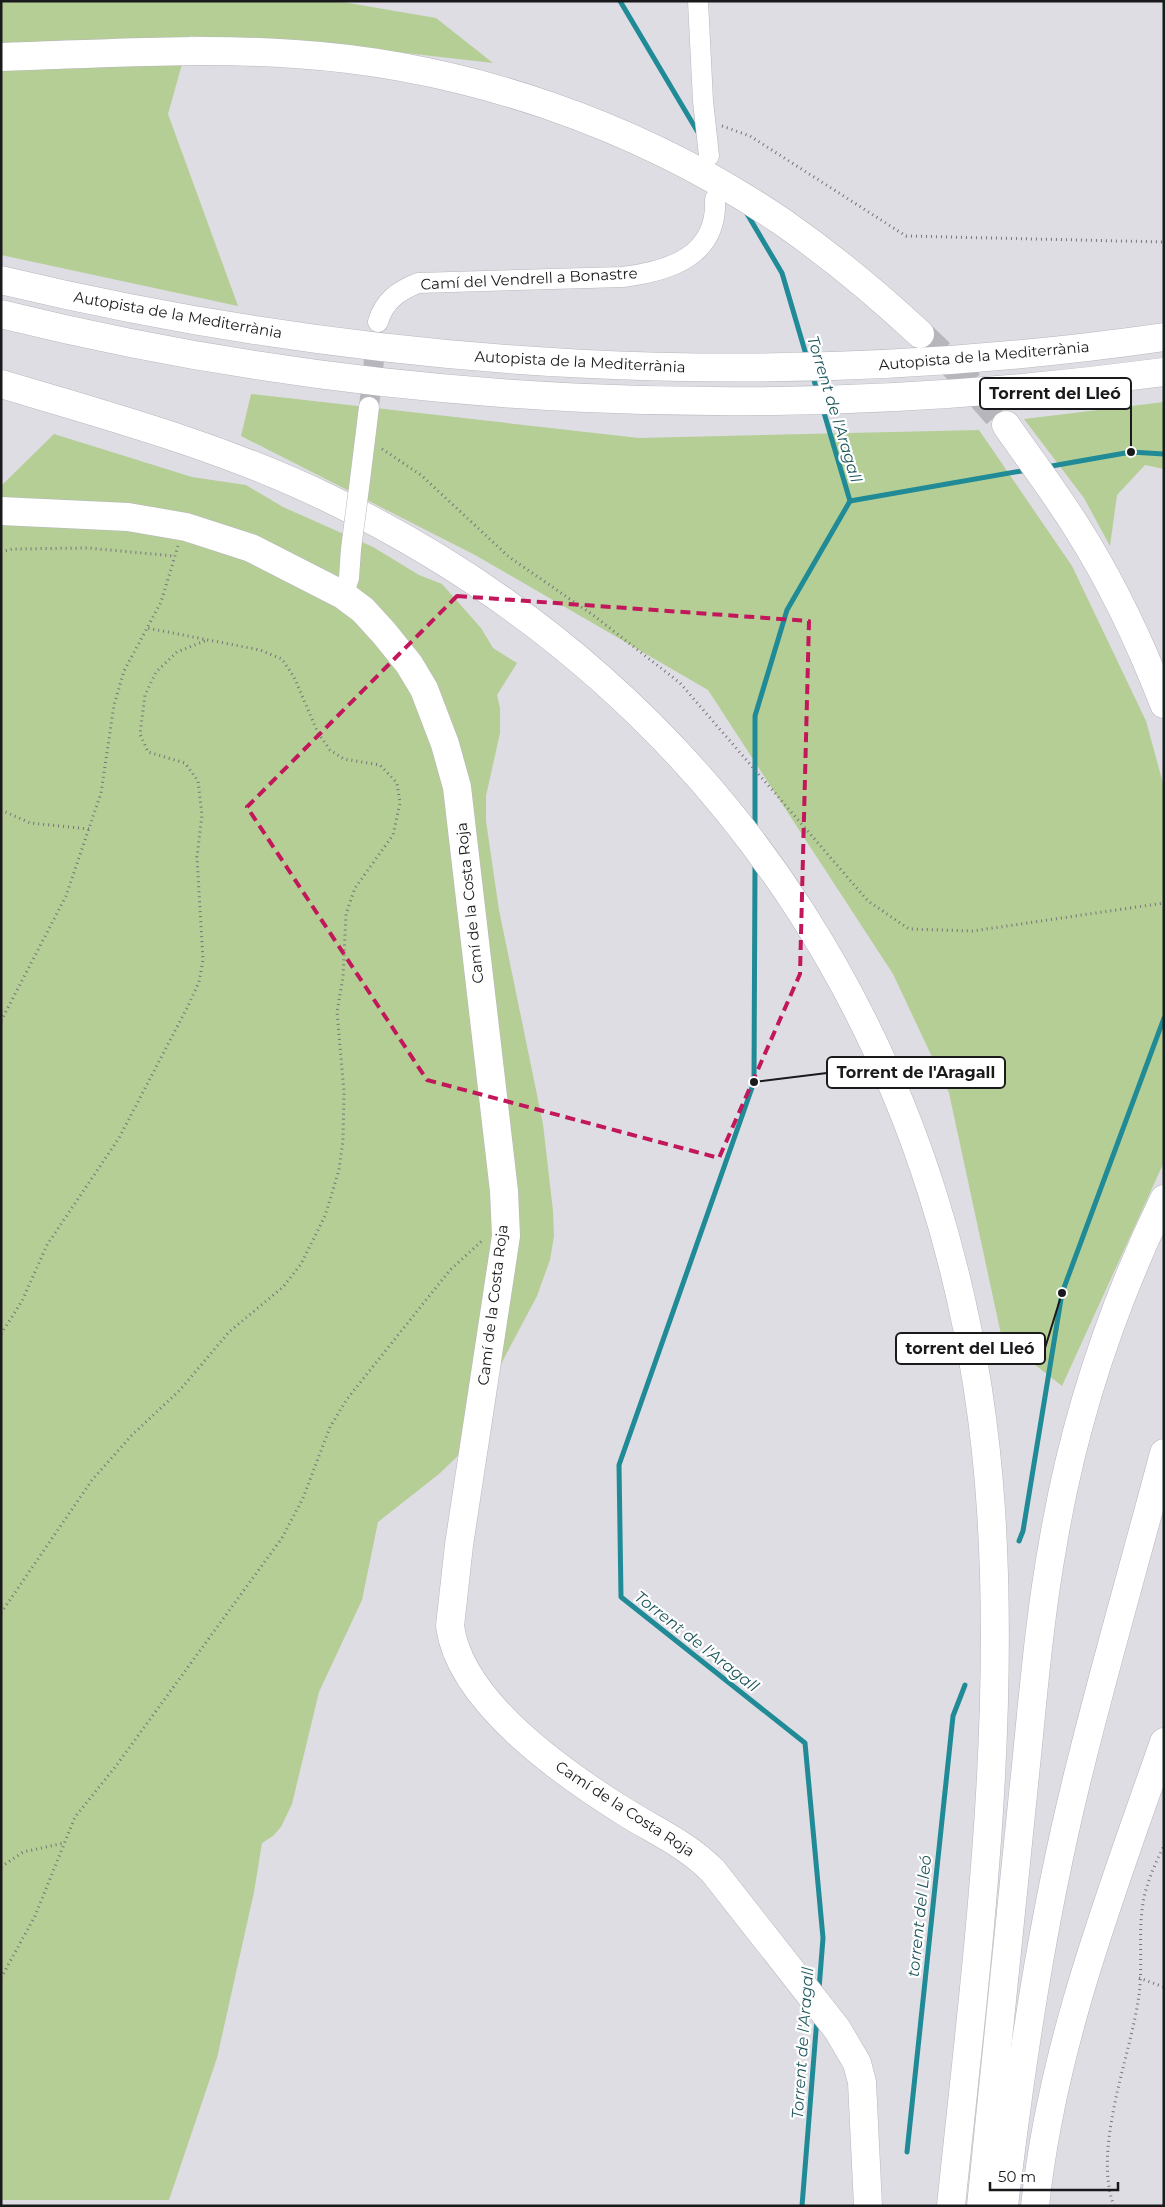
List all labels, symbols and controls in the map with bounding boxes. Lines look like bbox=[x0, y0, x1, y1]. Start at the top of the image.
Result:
street label: Camí del Vendrell a Bonastre bbox=[420, 263, 638, 294]
street label: Autopista de la Mediterrània bbox=[72, 287, 284, 342]
water label: Torrent de l'Aragall bbox=[803, 333, 866, 486]
street label: Autopista de la Mediterrània bbox=[878, 337, 1090, 374]
street label: Autopista de la Mediterrània bbox=[474, 346, 686, 377]
callout: Torrent del Lleó bbox=[980, 378, 1131, 409]
text: Torrent del Lleó bbox=[989, 384, 1121, 403]
street label: Camí de la Costa Roja bbox=[452, 822, 487, 985]
callout: Torrent de l'Aragall bbox=[827, 1057, 1005, 1088]
text: Torrent de l'Aragall bbox=[837, 1063, 995, 1082]
street label: Camí de la Costa Roja bbox=[473, 1223, 512, 1386]
callout: torrent del Lleó bbox=[896, 1333, 1045, 1364]
text: torrent del Lleó bbox=[906, 1339, 1034, 1358]
water label: Torrent de l'Aragall bbox=[631, 1587, 763, 1696]
street label: Camí de la Costa Roja bbox=[552, 1757, 698, 1861]
water label: torrent del Lleó bbox=[904, 1854, 935, 1978]
water label: Torrent de l'Aragall bbox=[788, 1966, 817, 2120]
scale bar bbox=[990, 2160, 1118, 2192]
text: 50 m bbox=[998, 2167, 1036, 2186]

